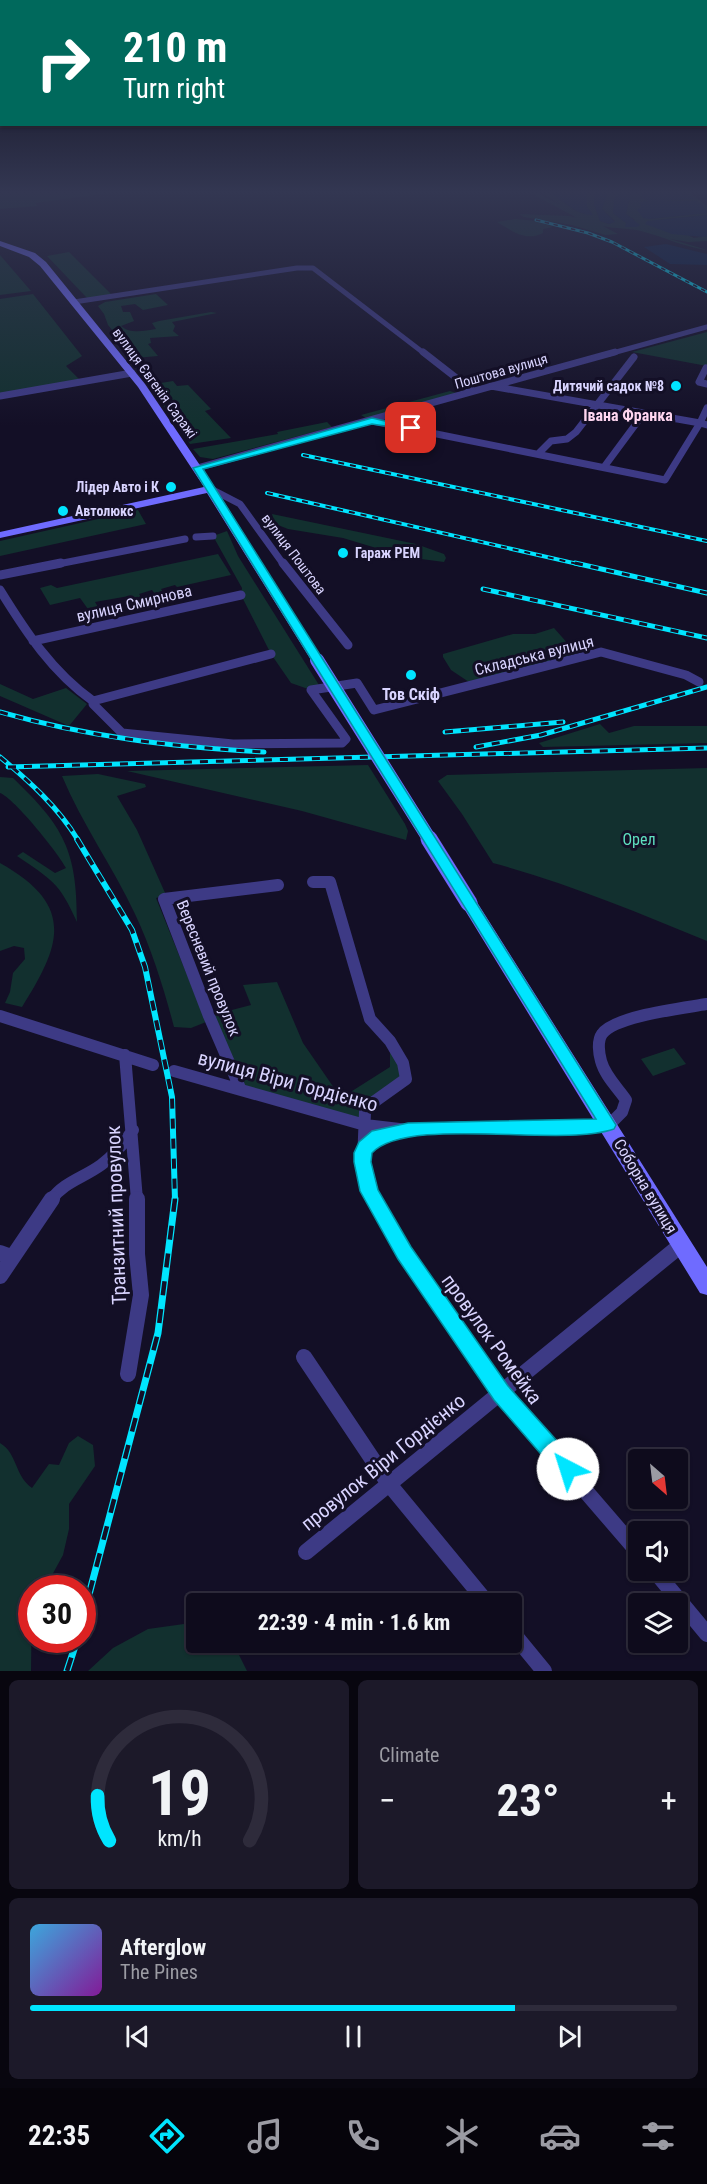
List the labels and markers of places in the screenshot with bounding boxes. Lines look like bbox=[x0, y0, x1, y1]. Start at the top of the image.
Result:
place label: Дитячий садок №8 bbox=[553, 378, 664, 394]
marker: Дитячий садок №8 bbox=[669, 379, 683, 393]
pin bbox=[385, 402, 436, 453]
place label: Лідер Авто і К bbox=[76, 479, 159, 495]
marker: Лідер Авто і К bbox=[164, 480, 178, 494]
place label: Автолюкс bbox=[75, 503, 134, 519]
marker: Автолюкс bbox=[56, 504, 70, 518]
place label: Гараж РЕМ bbox=[355, 545, 420, 561]
marker: Гараж РЕМ bbox=[336, 546, 350, 560]
marker: Тов Скіф bbox=[404, 668, 418, 682]
place label: Тов Скіф bbox=[382, 685, 440, 704]

